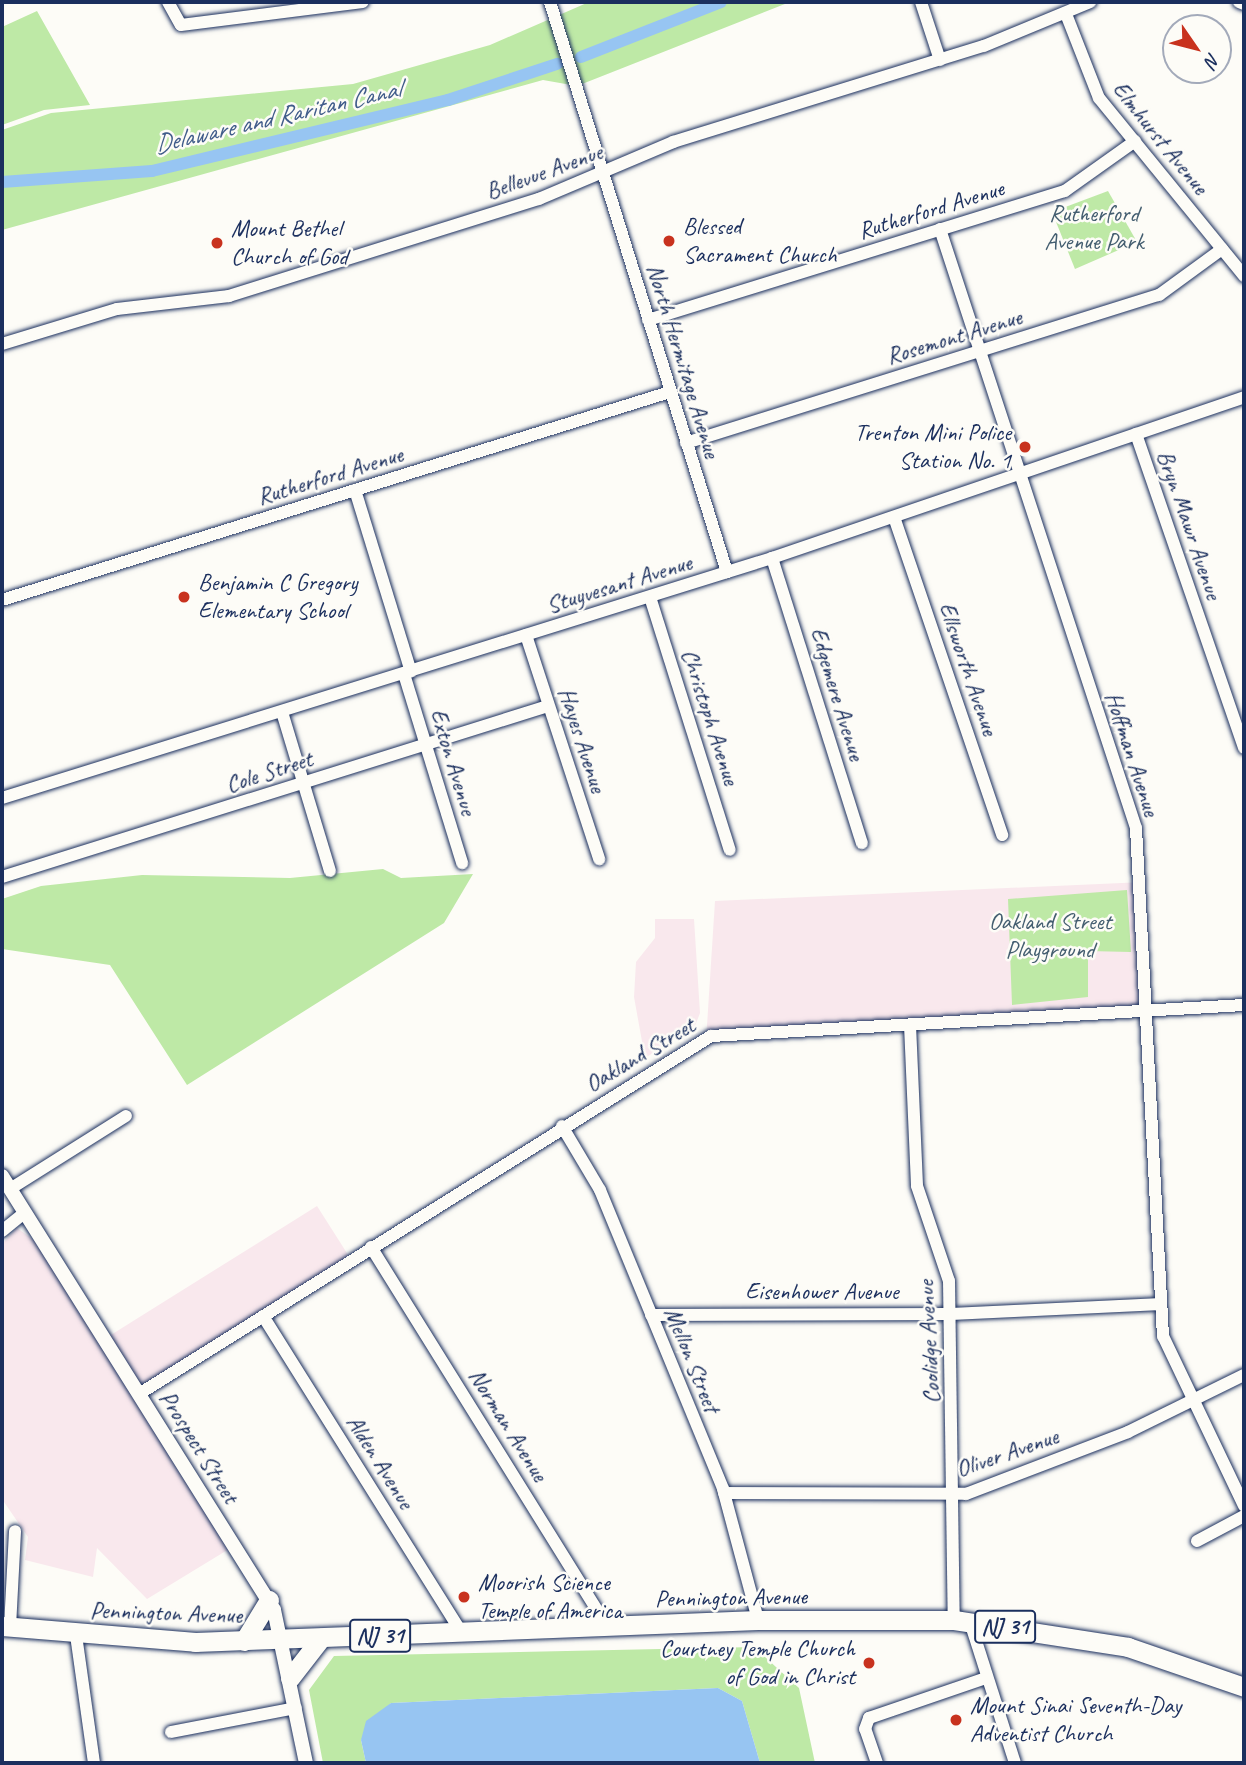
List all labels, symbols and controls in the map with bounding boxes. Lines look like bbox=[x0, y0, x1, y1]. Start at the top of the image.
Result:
north arrow bbox=[1162, 14, 1232, 84]
text: N bbox=[1199, 48, 1226, 72]
water label: Delaware and Raritan Canal bbox=[150, 73, 404, 161]
street label: Elmhurst Avenue bbox=[1106, 76, 1214, 200]
street label: Bellevue Avenue bbox=[482, 138, 606, 206]
street label: Rutherford Avenue bbox=[855, 174, 1007, 246]
park label: Rutherford Avenue Park bbox=[1044, 200, 1144, 256]
place label: Blessed Sacrament Church bbox=[683, 213, 838, 269]
place label: Mount Bethel Church of God bbox=[231, 215, 348, 271]
marker: Blessed Sacrament Church bbox=[661, 233, 677, 249]
marker: Mount Bethel Church of God bbox=[209, 235, 225, 251]
street label: North Hermitage Avenue bbox=[640, 261, 726, 461]
street label: Rosemont Avenue bbox=[883, 303, 1025, 371]
place label: Trenton Mini Police Station No. 1 bbox=[855, 419, 1011, 475]
marker: Trenton Mini Police Station No. 1 bbox=[1017, 439, 1033, 455]
street label: Rutherford Avenue bbox=[254, 440, 406, 512]
street label: Bryn Mawr Avenue bbox=[1150, 447, 1228, 603]
street label: Stuyvesant Avenue bbox=[543, 548, 695, 620]
place label: Benjamin C Gregory Elementary School bbox=[198, 569, 357, 625]
marker: Benjamin C Gregory Elementary School bbox=[176, 589, 192, 605]
street label: Ellsworth Avenue bbox=[932, 599, 1004, 739]
street label: Edgemere Avenue bbox=[803, 624, 871, 764]
street label: Christoph Avenue bbox=[675, 645, 745, 789]
street label: Hayes Avenue bbox=[552, 684, 612, 796]
street label: Hoffman Avenue bbox=[1098, 688, 1166, 820]
street label: Exton Avenue bbox=[423, 706, 483, 818]
street label: Cole Street bbox=[222, 744, 316, 800]
park label: Oakland Street Playground bbox=[988, 908, 1112, 964]
street label: Oakland Street bbox=[580, 1011, 700, 1099]
street label: Eisenhower Avenue bbox=[745, 1278, 899, 1306]
street label: Coolidge Avenue bbox=[911, 1280, 947, 1404]
street label: Mellon Street bbox=[658, 1303, 726, 1417]
street label: Norman Avenue bbox=[462, 1363, 554, 1487]
street label: Prospect Street bbox=[153, 1385, 245, 1509]
street label: Alden Avenue bbox=[340, 1410, 420, 1514]
street label: Oliver Avenue bbox=[952, 1422, 1062, 1484]
place label: Moorish Science Temple of America bbox=[478, 1569, 621, 1625]
street label: Pennington Avenue bbox=[655, 1582, 807, 1614]
marker: Moorish Science Temple of America bbox=[456, 1589, 472, 1605]
street label: Pennington Avenue bbox=[90, 1596, 242, 1630]
road number: NJ 31 bbox=[974, 1608, 1036, 1646]
road number: NJ 31 bbox=[348, 1616, 412, 1656]
place label: Courtney Temple Church of God in Christ bbox=[660, 1635, 855, 1691]
marker: Courtney Temple Church of God in Christ bbox=[861, 1655, 877, 1671]
place label: Mount Sinai Seventh-Day Adventist Church bbox=[970, 1692, 1181, 1748]
marker: Mount Sinai Seventh-Day Adventist Church bbox=[948, 1712, 964, 1728]

